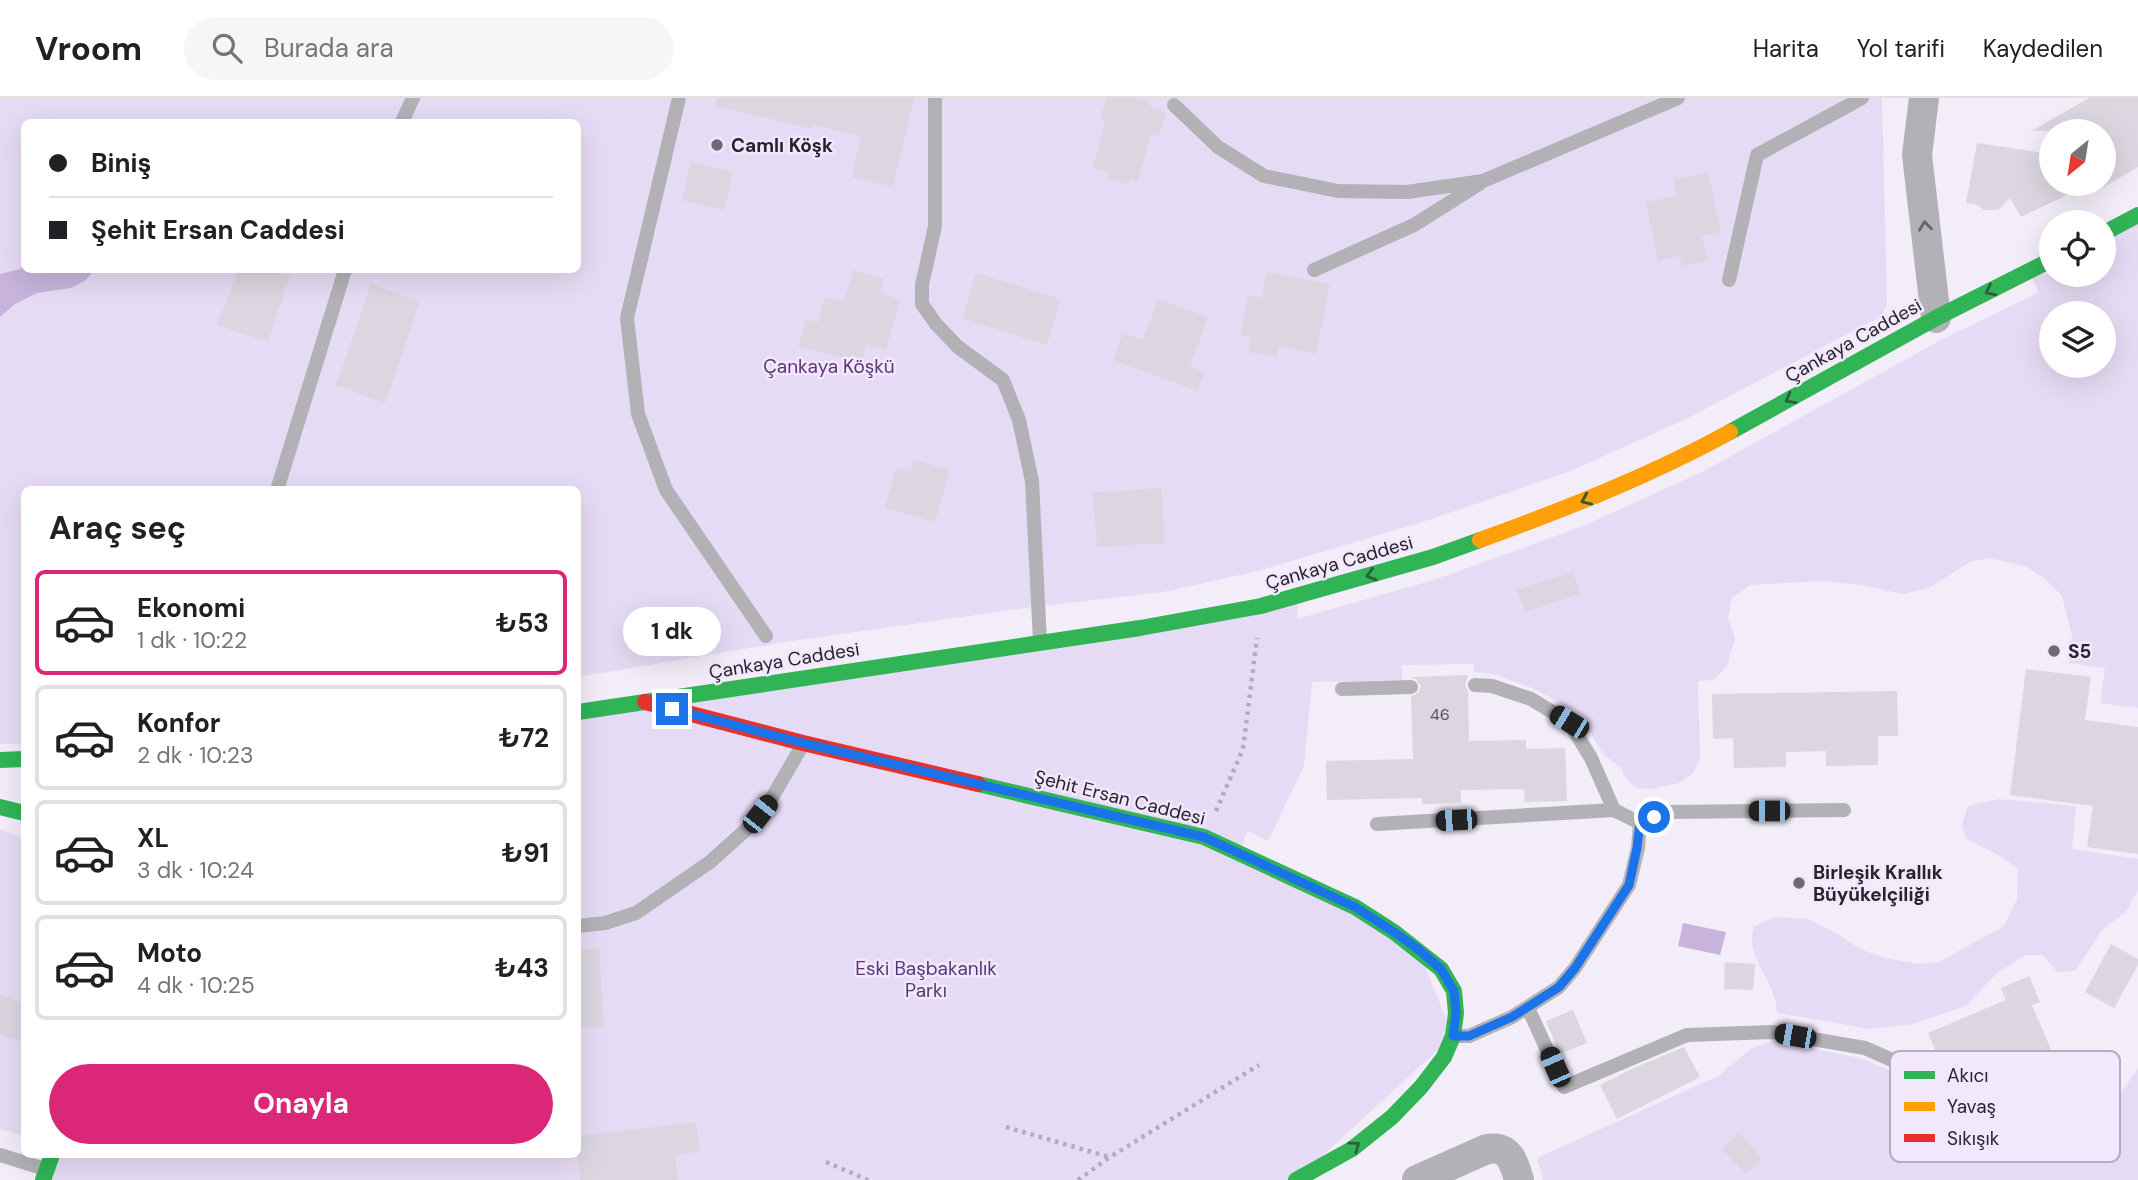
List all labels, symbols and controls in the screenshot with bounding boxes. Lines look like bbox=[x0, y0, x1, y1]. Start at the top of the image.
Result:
search box bbox=[184, 17, 674, 80]
text: Vroom bbox=[35, 27, 142, 70]
icon: search bbox=[208, 29, 246, 67]
text: Burada ara bbox=[264, 31, 394, 65]
text: Harita bbox=[1753, 33, 1819, 64]
text: Yol tarifi bbox=[1857, 33, 1945, 64]
text: Kaydedilen bbox=[1983, 33, 2103, 64]
north arrow bbox=[2039, 119, 2116, 196]
map controls bbox=[2039, 119, 2116, 378]
place label: Camlı Köşk bbox=[731, 133, 833, 158]
marker: Camlı Köşk bbox=[709, 137, 725, 153]
text: Biniş bbox=[91, 146, 151, 180]
button: locate bbox=[2039, 210, 2116, 287]
text: Şehit Ersan Caddesi bbox=[91, 213, 345, 247]
one-way arrow bbox=[1918, 220, 1933, 232]
one-way arrow bbox=[1985, 283, 1997, 297]
street label: Çankaya Caddesi bbox=[1781, 293, 1926, 388]
button: layers bbox=[2039, 301, 2116, 378]
park label: Çankaya Köşkü bbox=[763, 354, 895, 379]
one-way arrow bbox=[1784, 391, 1797, 404]
one-way arrow bbox=[1581, 492, 1593, 506]
text: Araç seç bbox=[49, 507, 186, 549]
street label: Çankaya Caddesi bbox=[1263, 529, 1416, 595]
one-way arrow bbox=[1366, 567, 1378, 581]
icon: car bbox=[53, 591, 116, 654]
text: Ekonomi bbox=[137, 591, 245, 625]
text: ₺53 bbox=[496, 606, 549, 640]
callout: 1 dk bbox=[623, 608, 721, 656]
text: 1 dk bbox=[651, 616, 693, 646]
text: 1 dk · 10:22 bbox=[137, 625, 247, 655]
street label: Çankaya Caddesi bbox=[707, 636, 861, 685]
place label: S5 bbox=[2068, 639, 2091, 664]
marker: S5 bbox=[2046, 643, 2062, 659]
route end bbox=[656, 693, 688, 725]
car bbox=[1546, 702, 1593, 742]
house number: 46 bbox=[1430, 704, 1450, 725]
icon: car bbox=[53, 706, 116, 769]
text: Konfor bbox=[137, 706, 220, 740]
text: ₺72 bbox=[499, 721, 549, 755]
text: 2 dk · 10:23 bbox=[137, 740, 254, 770]
street label: Şehit Ersan Caddesi bbox=[1032, 764, 1208, 831]
car bbox=[739, 791, 782, 837]
route start bbox=[1638, 801, 1670, 833]
car bbox=[1749, 801, 1791, 822]
car bbox=[1435, 808, 1478, 832]
icon: car bbox=[53, 821, 116, 884]
text: XL bbox=[137, 821, 169, 855]
text: ₺91 bbox=[502, 836, 549, 870]
text: 3 dk · 10:24 bbox=[137, 855, 254, 885]
place label: Birleşik Krallık Büyükelçiliği bbox=[1813, 860, 1943, 907]
marker: Birleşik Krallık Büyükelçiliği bbox=[1791, 875, 1807, 891]
icon: car bbox=[53, 936, 116, 999]
text: Moto bbox=[137, 936, 202, 970]
text: ₺43 bbox=[495, 951, 549, 985]
park label: Eski Başbakanlık Parkı bbox=[855, 956, 997, 1003]
text: 4 dk · 10:25 bbox=[137, 970, 255, 1000]
car bbox=[1773, 1022, 1818, 1050]
car bbox=[1537, 1044, 1574, 1090]
legend bbox=[1890, 1051, 2120, 1162]
text: Akıcı bbox=[1947, 1063, 1989, 1088]
button: Onayla bbox=[49, 1064, 553, 1144]
text: Yavaş bbox=[1947, 1094, 1996, 1119]
text: Sıkışık bbox=[1947, 1126, 2000, 1151]
one-way arrow bbox=[1347, 1142, 1360, 1154]

